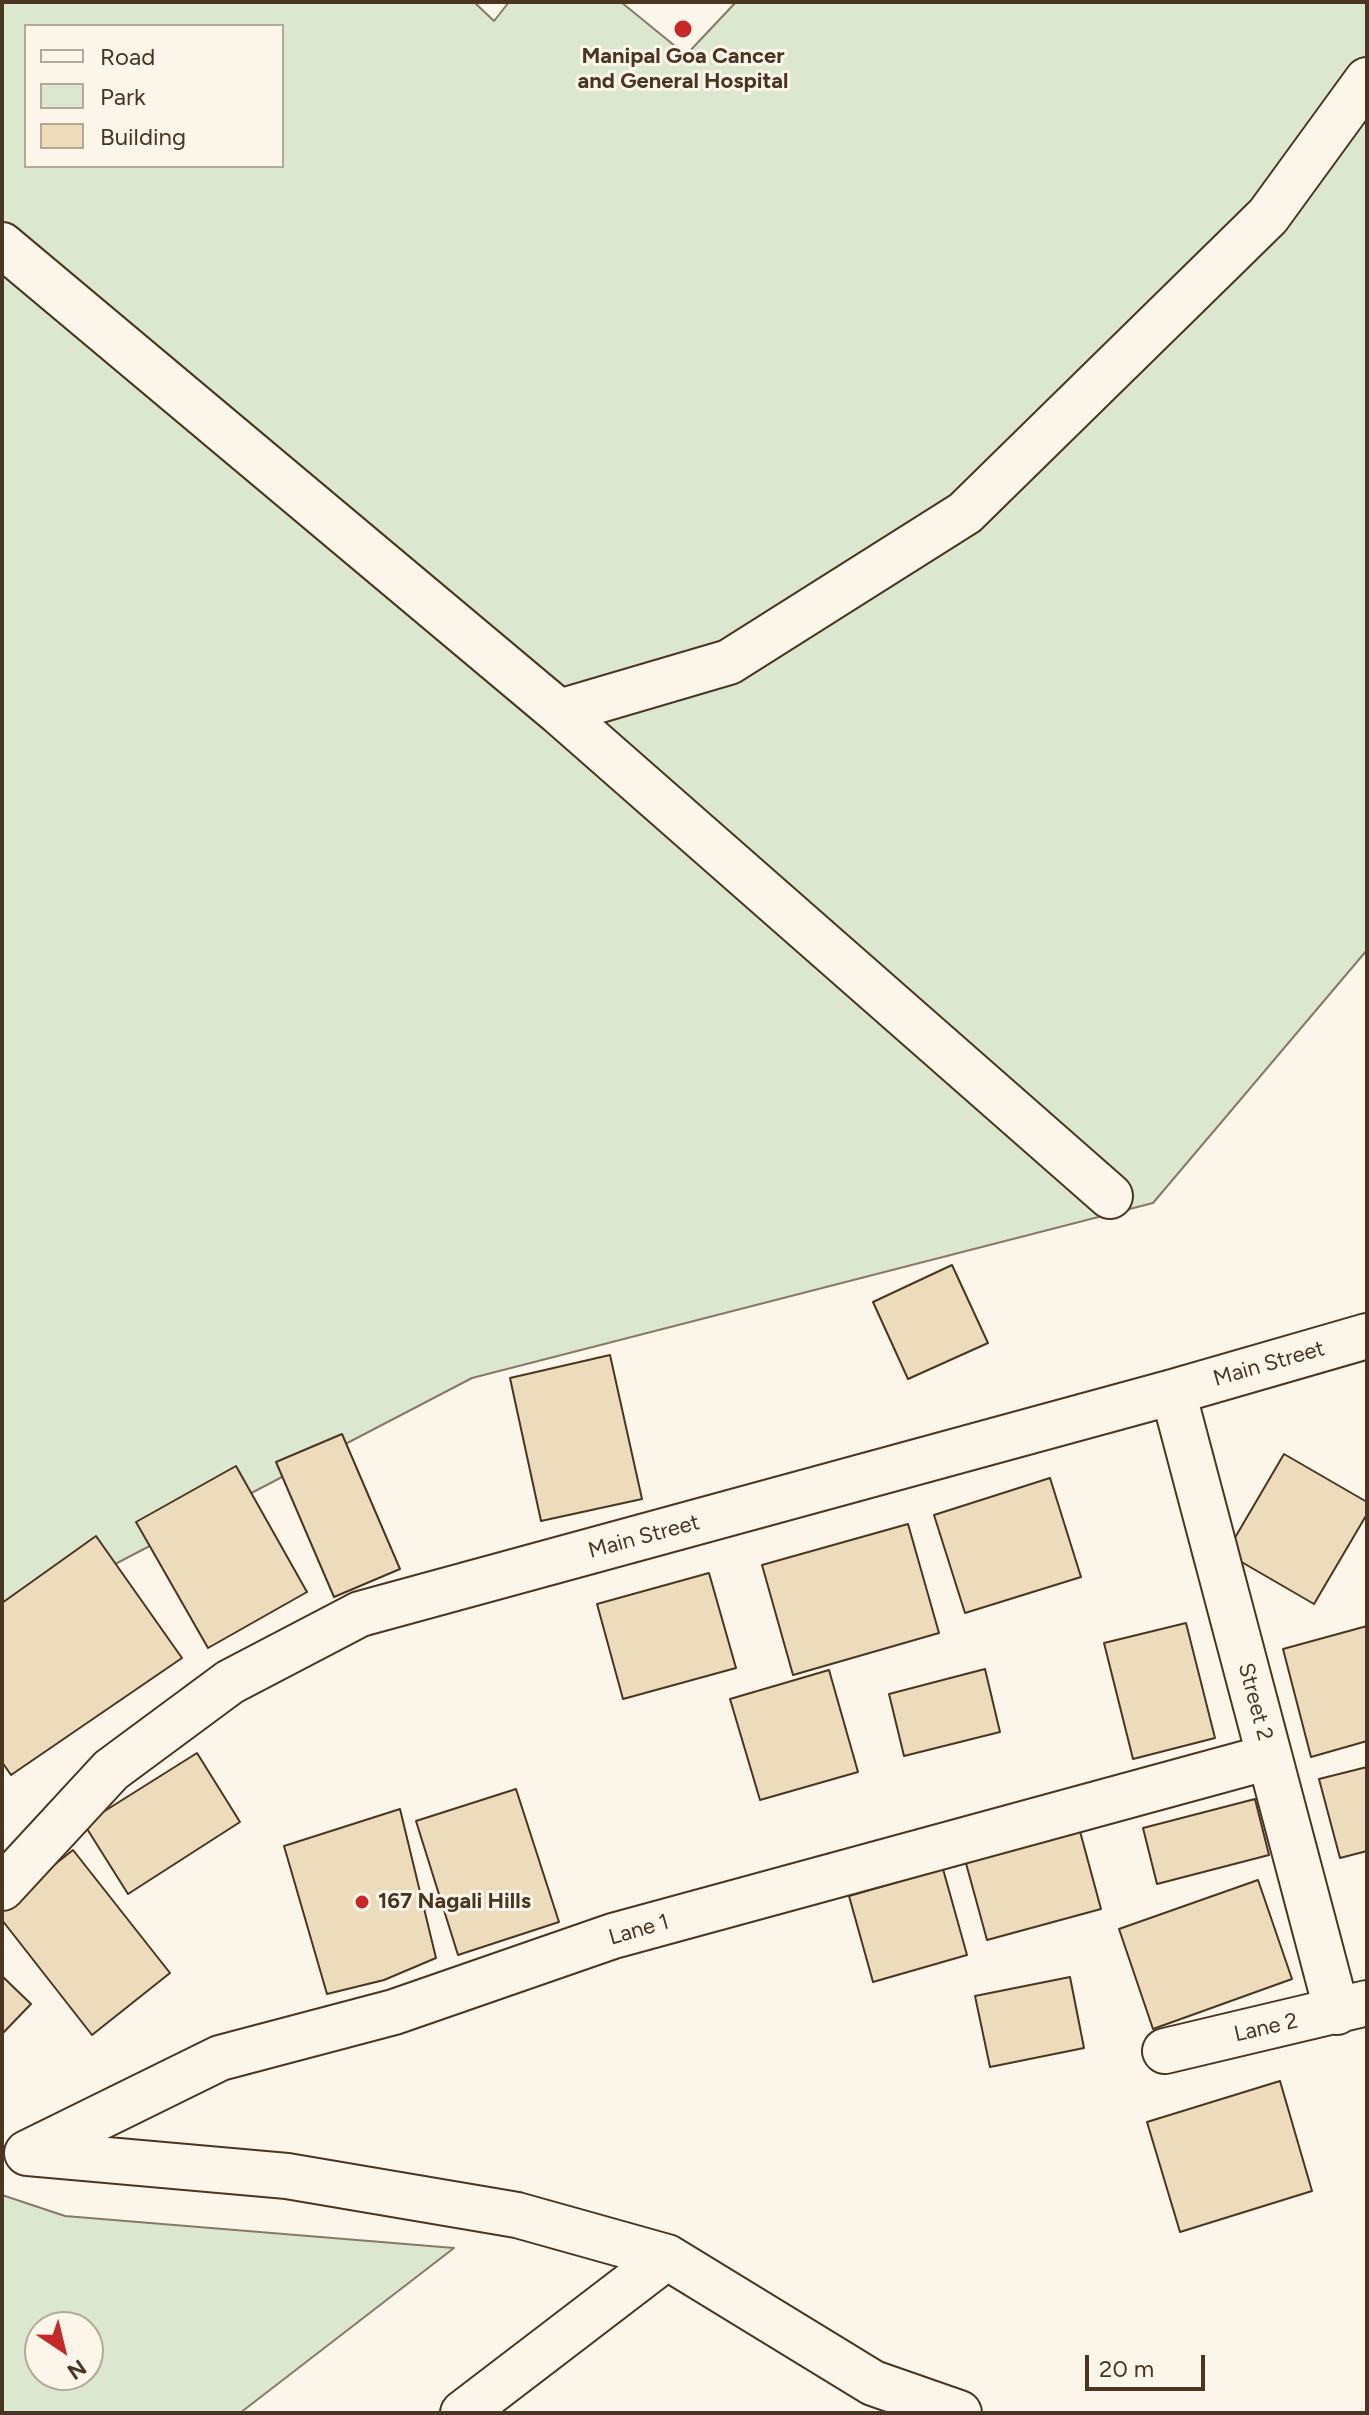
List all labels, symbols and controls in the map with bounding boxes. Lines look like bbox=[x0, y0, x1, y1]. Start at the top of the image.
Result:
marker: Manipal Goa Cancer and General Hospital bbox=[672, 18, 694, 40]
legend bbox=[24, 24, 284, 168]
text: Road bbox=[100, 42, 155, 71]
place label: Manipal Goa Cancer and General Hospital bbox=[578, 44, 788, 96]
text: Park bbox=[100, 82, 146, 111]
text: Building bbox=[100, 122, 186, 151]
street label: Main Street bbox=[1210, 1336, 1328, 1392]
street label: Main Street bbox=[585, 1509, 703, 1565]
street label: Street 2 bbox=[1232, 1660, 1278, 1744]
place label: 167 Nagali Hills bbox=[378, 1889, 531, 1915]
marker: 167 Nagali Hills bbox=[353, 1893, 371, 1911]
street label: Lane 1 bbox=[606, 1909, 672, 1951]
street label: Lane 2 bbox=[1232, 2008, 1300, 2048]
north arrow bbox=[24, 2311, 104, 2391]
scale bar bbox=[1089, 2339, 1209, 2389]
text: N bbox=[62, 2353, 92, 2385]
text: 20 m bbox=[1099, 2354, 1154, 2383]

